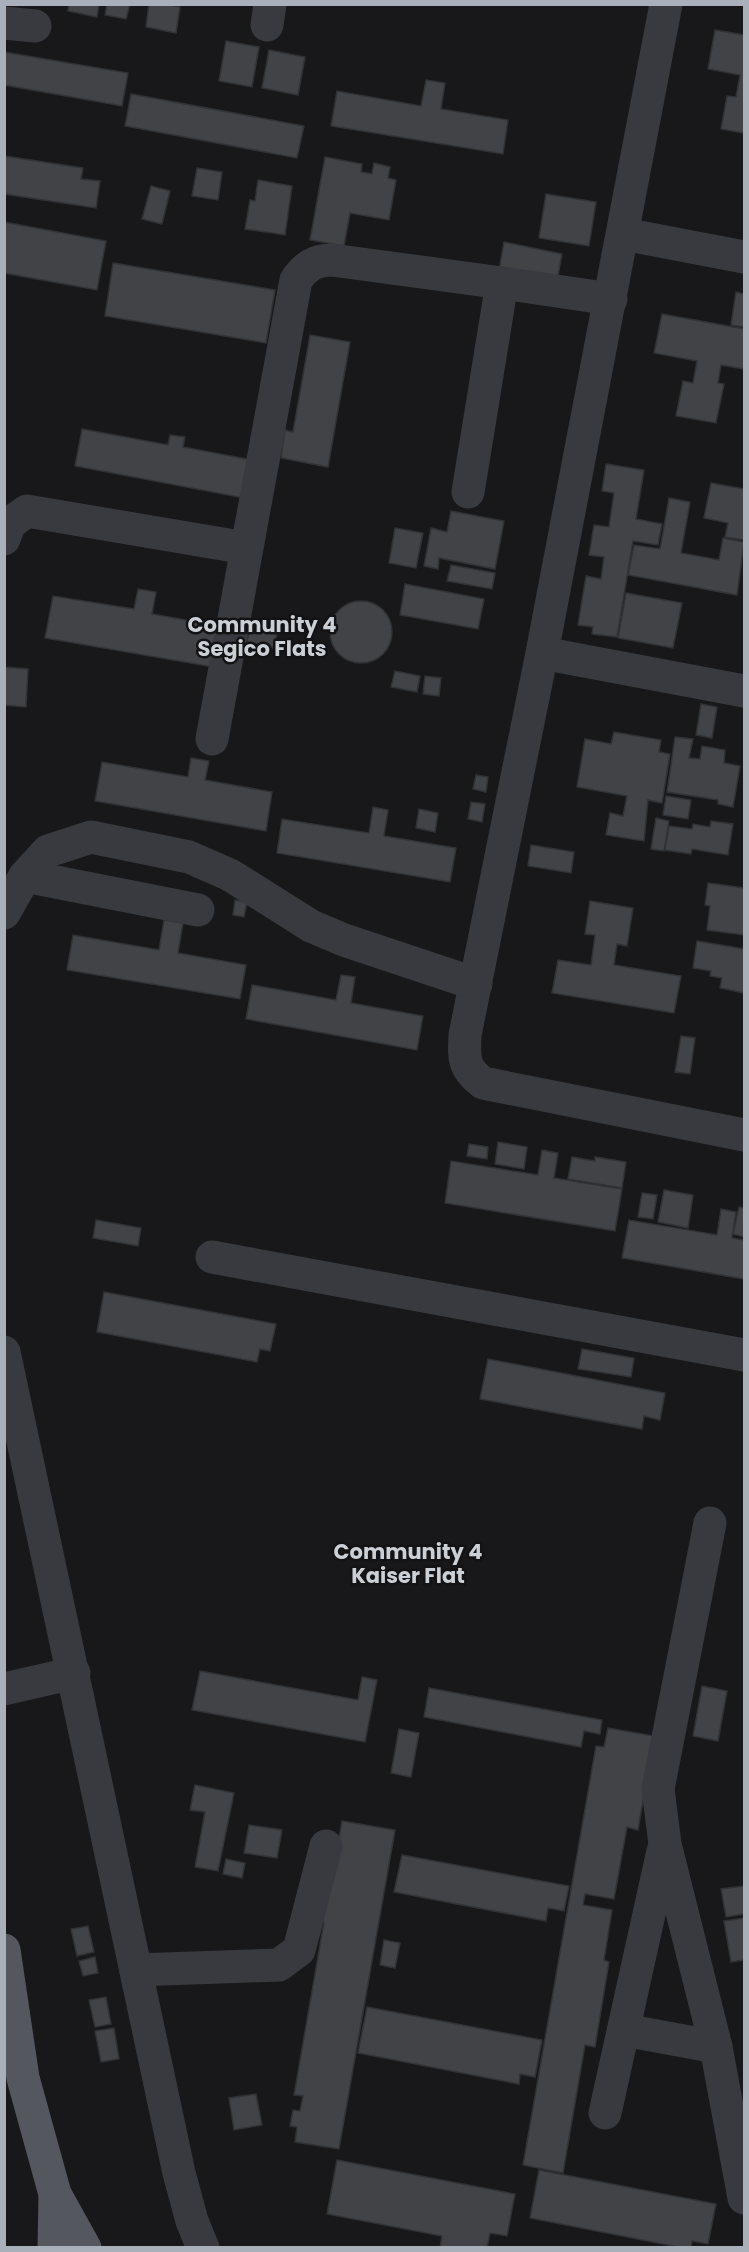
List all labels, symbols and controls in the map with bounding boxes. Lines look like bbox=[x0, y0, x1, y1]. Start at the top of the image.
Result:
district label: Community 4 Segico Flats bbox=[188, 610, 336, 663]
district label: Community 4 Kaiser Flat bbox=[334, 1537, 482, 1590]

